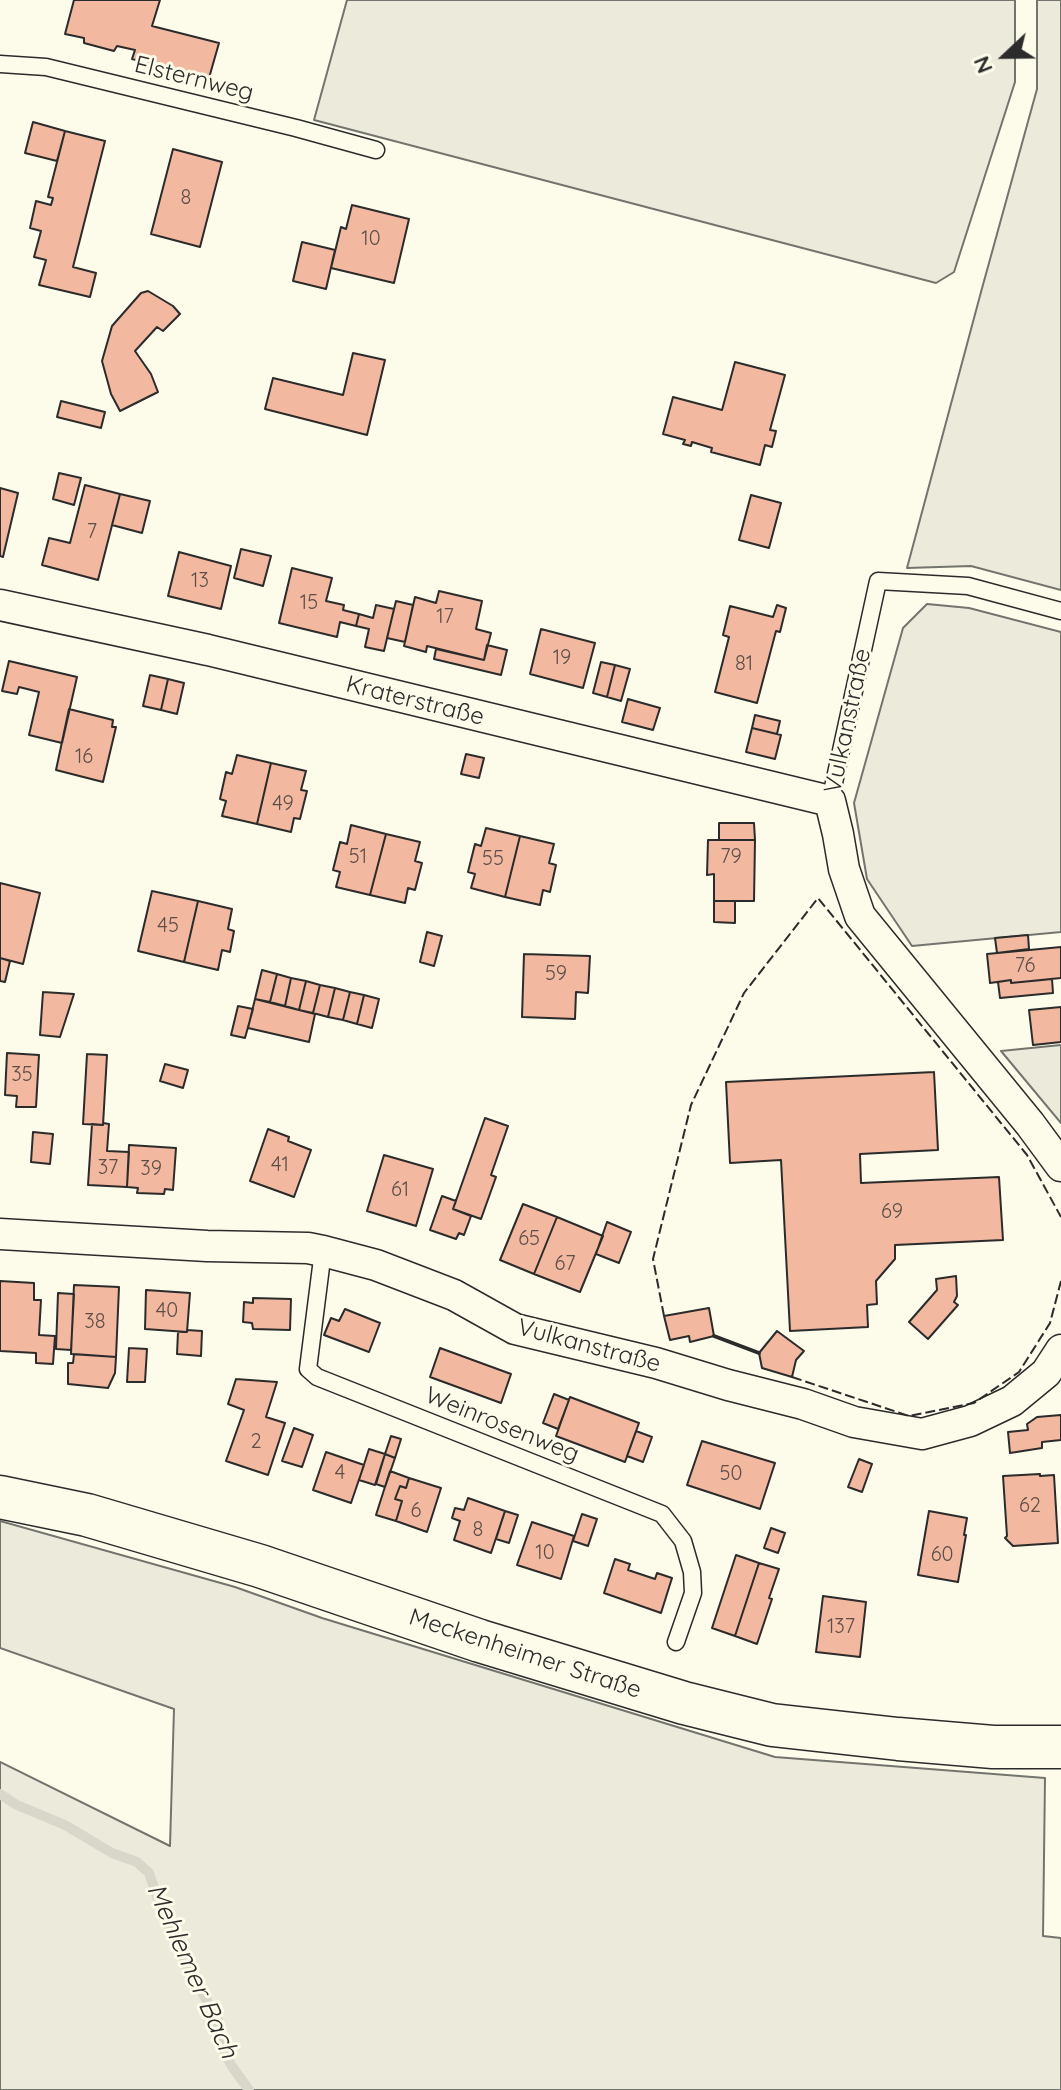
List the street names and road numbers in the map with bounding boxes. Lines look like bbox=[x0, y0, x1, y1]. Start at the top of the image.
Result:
street label: Elsternweg bbox=[132, 50, 256, 108]
street label: Vulkanstraße bbox=[819, 646, 877, 796]
street label: Kraterstraße bbox=[343, 670, 487, 732]
street label: Vulkanstraße bbox=[514, 1313, 664, 1379]
street label: Weinrosenweg bbox=[421, 1381, 583, 1469]
street label: Meckenheimer Straße bbox=[405, 1603, 645, 1705]

